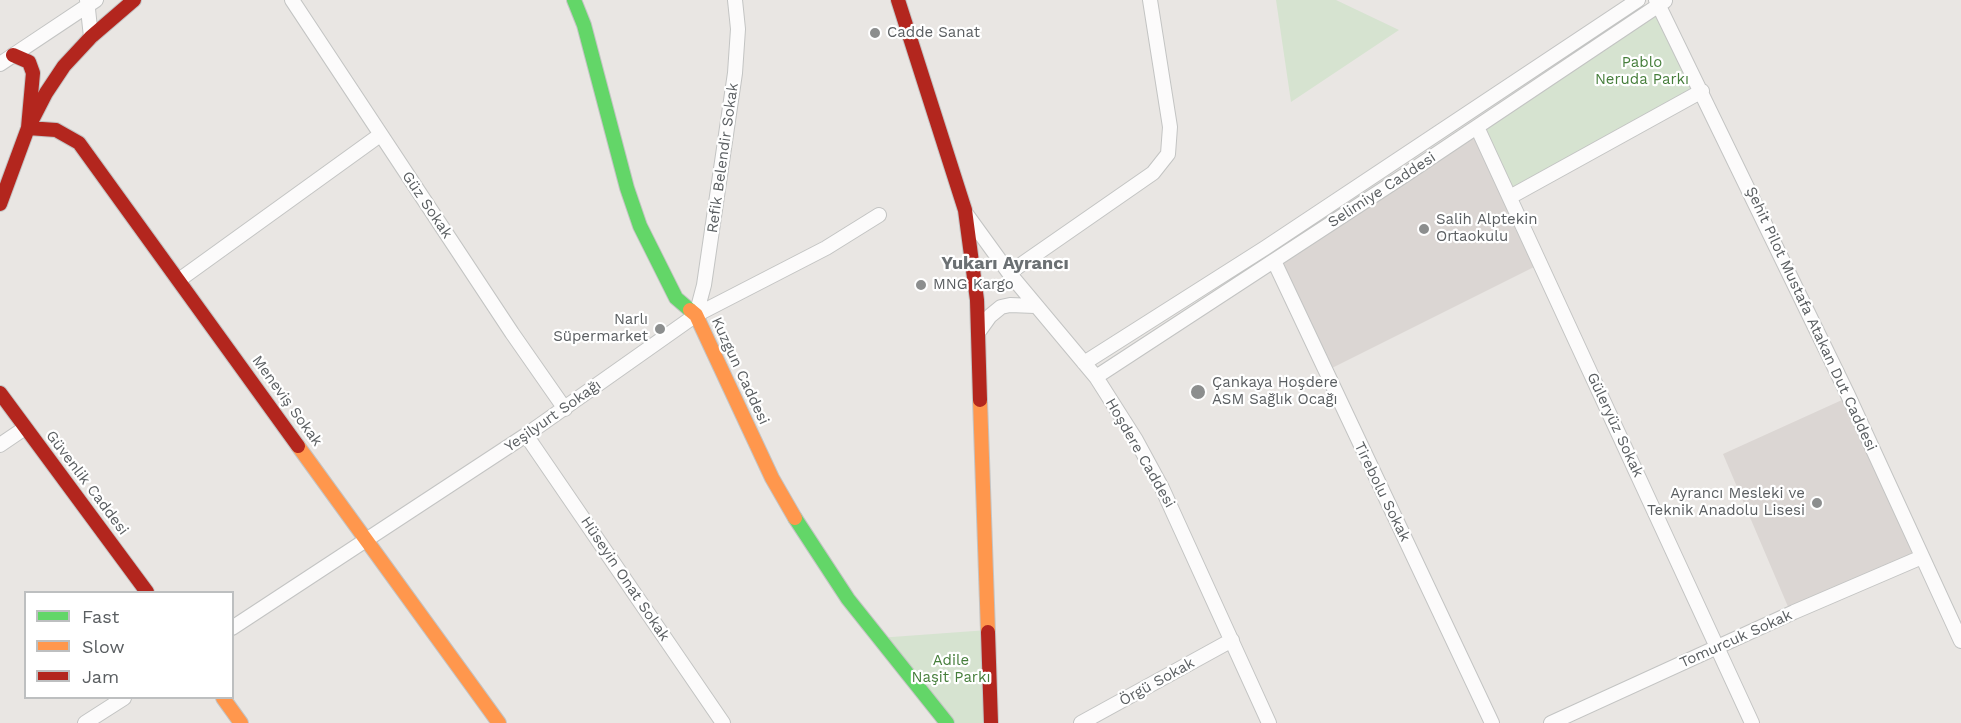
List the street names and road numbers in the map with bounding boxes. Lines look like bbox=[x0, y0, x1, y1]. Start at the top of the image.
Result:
street label: Refik Belendir Sokak bbox=[704, 82, 742, 234]
street label: Selimiye Caddesi bbox=[1325, 148, 1439, 232]
street label: Güz Sokak bbox=[398, 168, 456, 242]
street label: Şehit Pilot Mustafa Atakan Dut Caddesi bbox=[1742, 184, 1880, 454]
street label: Kuzgun Caddesi bbox=[707, 314, 773, 428]
street label: Meneviş Sokak bbox=[248, 352, 326, 450]
street label: Güleryüz Sokak bbox=[1583, 370, 1647, 480]
street label: Yeşilyurt Sokağı bbox=[501, 376, 605, 456]
street label: Hoşdere Caddesi bbox=[1101, 395, 1179, 511]
street label: Güvenlik Caddesi bbox=[42, 427, 132, 539]
street label: Tirebolu Sokak bbox=[1350, 439, 1414, 545]
street label: Hüseyin Onat Sokak bbox=[577, 513, 673, 645]
street label: Tomurcuk Sokak bbox=[1677, 606, 1795, 672]
street label: Örgü Sokak bbox=[1116, 654, 1198, 710]

